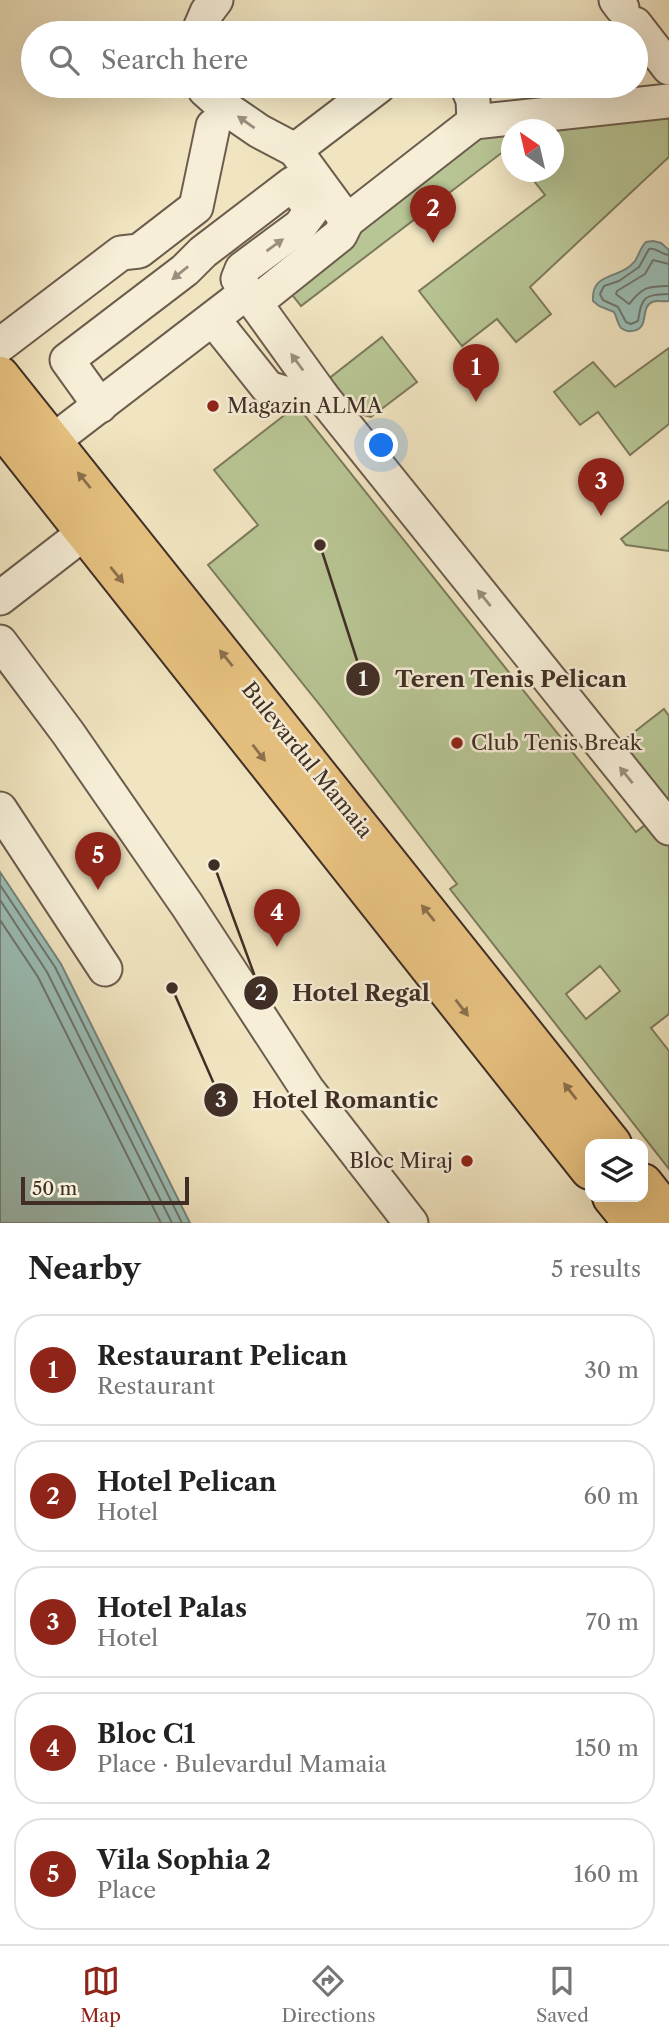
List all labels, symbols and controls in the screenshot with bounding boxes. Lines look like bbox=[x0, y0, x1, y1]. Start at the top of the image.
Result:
search box bbox=[21, 21, 648, 98]
icon: search bbox=[45, 41, 83, 79]
text: Search here bbox=[101, 44, 248, 76]
one-way arrow bbox=[237, 115, 255, 129]
north arrow bbox=[501, 119, 564, 182]
pin: 2 bbox=[410, 185, 456, 243]
one-way arrow bbox=[266, 238, 284, 252]
one-way arrow bbox=[171, 265, 188, 280]
pin: 1 bbox=[453, 344, 499, 402]
one-way arrow bbox=[290, 352, 304, 371]
place label: Magazin ALMA bbox=[227, 393, 383, 418]
marker: Magazin ALMA bbox=[205, 398, 221, 414]
your location bbox=[364, 428, 398, 462]
pin: 3 bbox=[578, 458, 624, 516]
one-way arrow bbox=[77, 471, 92, 489]
one-way arrow bbox=[110, 565, 125, 583]
one-way arrow bbox=[477, 589, 492, 606]
one-way arrow bbox=[219, 649, 233, 667]
callout: Teren Tenis Pelican bbox=[346, 657, 641, 701]
text: Teren Tenis Pelican bbox=[395, 665, 627, 693]
text: 1 bbox=[358, 666, 368, 691]
street label: Bulevardul Mamaia bbox=[237, 677, 379, 843]
place label: Club Tenis Break bbox=[471, 730, 643, 755]
marker: Club Tenis Break bbox=[449, 735, 465, 751]
one-way arrow bbox=[251, 744, 266, 762]
one-way arrow bbox=[620, 766, 634, 784]
pin: 5 bbox=[75, 832, 121, 890]
pin: 4 bbox=[254, 889, 300, 947]
one-way arrow bbox=[421, 904, 436, 922]
callout: Hotel Regal bbox=[243, 971, 444, 1015]
text: Hotel Regal bbox=[292, 979, 430, 1007]
text: 2 bbox=[255, 980, 267, 1005]
one-way arrow bbox=[454, 998, 469, 1016]
callout: Hotel Romantic bbox=[203, 1078, 453, 1122]
one-way arrow bbox=[563, 1082, 578, 1099]
text: Hotel Romantic bbox=[252, 1086, 438, 1114]
text: 3 bbox=[215, 1087, 227, 1112]
map controls bbox=[585, 1139, 648, 1202]
button: layers bbox=[585, 1139, 648, 1202]
place label: Bloc Miraj bbox=[349, 1148, 453, 1173]
marker: Bloc Miraj bbox=[459, 1153, 475, 1169]
scale bar bbox=[21, 1174, 189, 1206]
text: 50 m bbox=[32, 1177, 77, 1200]
text: Nearby bbox=[28, 1250, 141, 1287]
text: 5 results bbox=[551, 1255, 641, 1283]
text: Restaurant Pelican bbox=[97, 1340, 348, 1372]
text: 1 bbox=[48, 1356, 58, 1384]
text: 30 m bbox=[584, 1356, 639, 1384]
text: Restaurant bbox=[97, 1372, 215, 1400]
text: Hotel Pelican bbox=[97, 1466, 277, 1498]
text: 2 bbox=[46, 1482, 60, 1510]
text: 60 m bbox=[583, 1482, 639, 1510]
text: Hotel bbox=[97, 1498, 158, 1526]
text: Hotel Palas bbox=[97, 1592, 247, 1624]
text: 3 bbox=[47, 1608, 60, 1636]
text: 70 m bbox=[586, 1608, 639, 1636]
text: Hotel bbox=[97, 1624, 158, 1652]
text: Bloc C1 bbox=[97, 1718, 195, 1750]
text: 4 bbox=[46, 1734, 60, 1762]
text: 150 m bbox=[575, 1734, 639, 1762]
text: Place · Bulevardul Mamaia bbox=[97, 1750, 387, 1778]
text: Vila Sophia 2 bbox=[97, 1844, 271, 1876]
text: 5 bbox=[47, 1860, 59, 1888]
text: 160 m bbox=[574, 1860, 639, 1888]
text: Place bbox=[97, 1876, 156, 1904]
tab: Map bbox=[80, 1962, 121, 2027]
tab: Directions bbox=[282, 1962, 375, 2027]
tab: Saved bbox=[536, 1962, 589, 2027]

